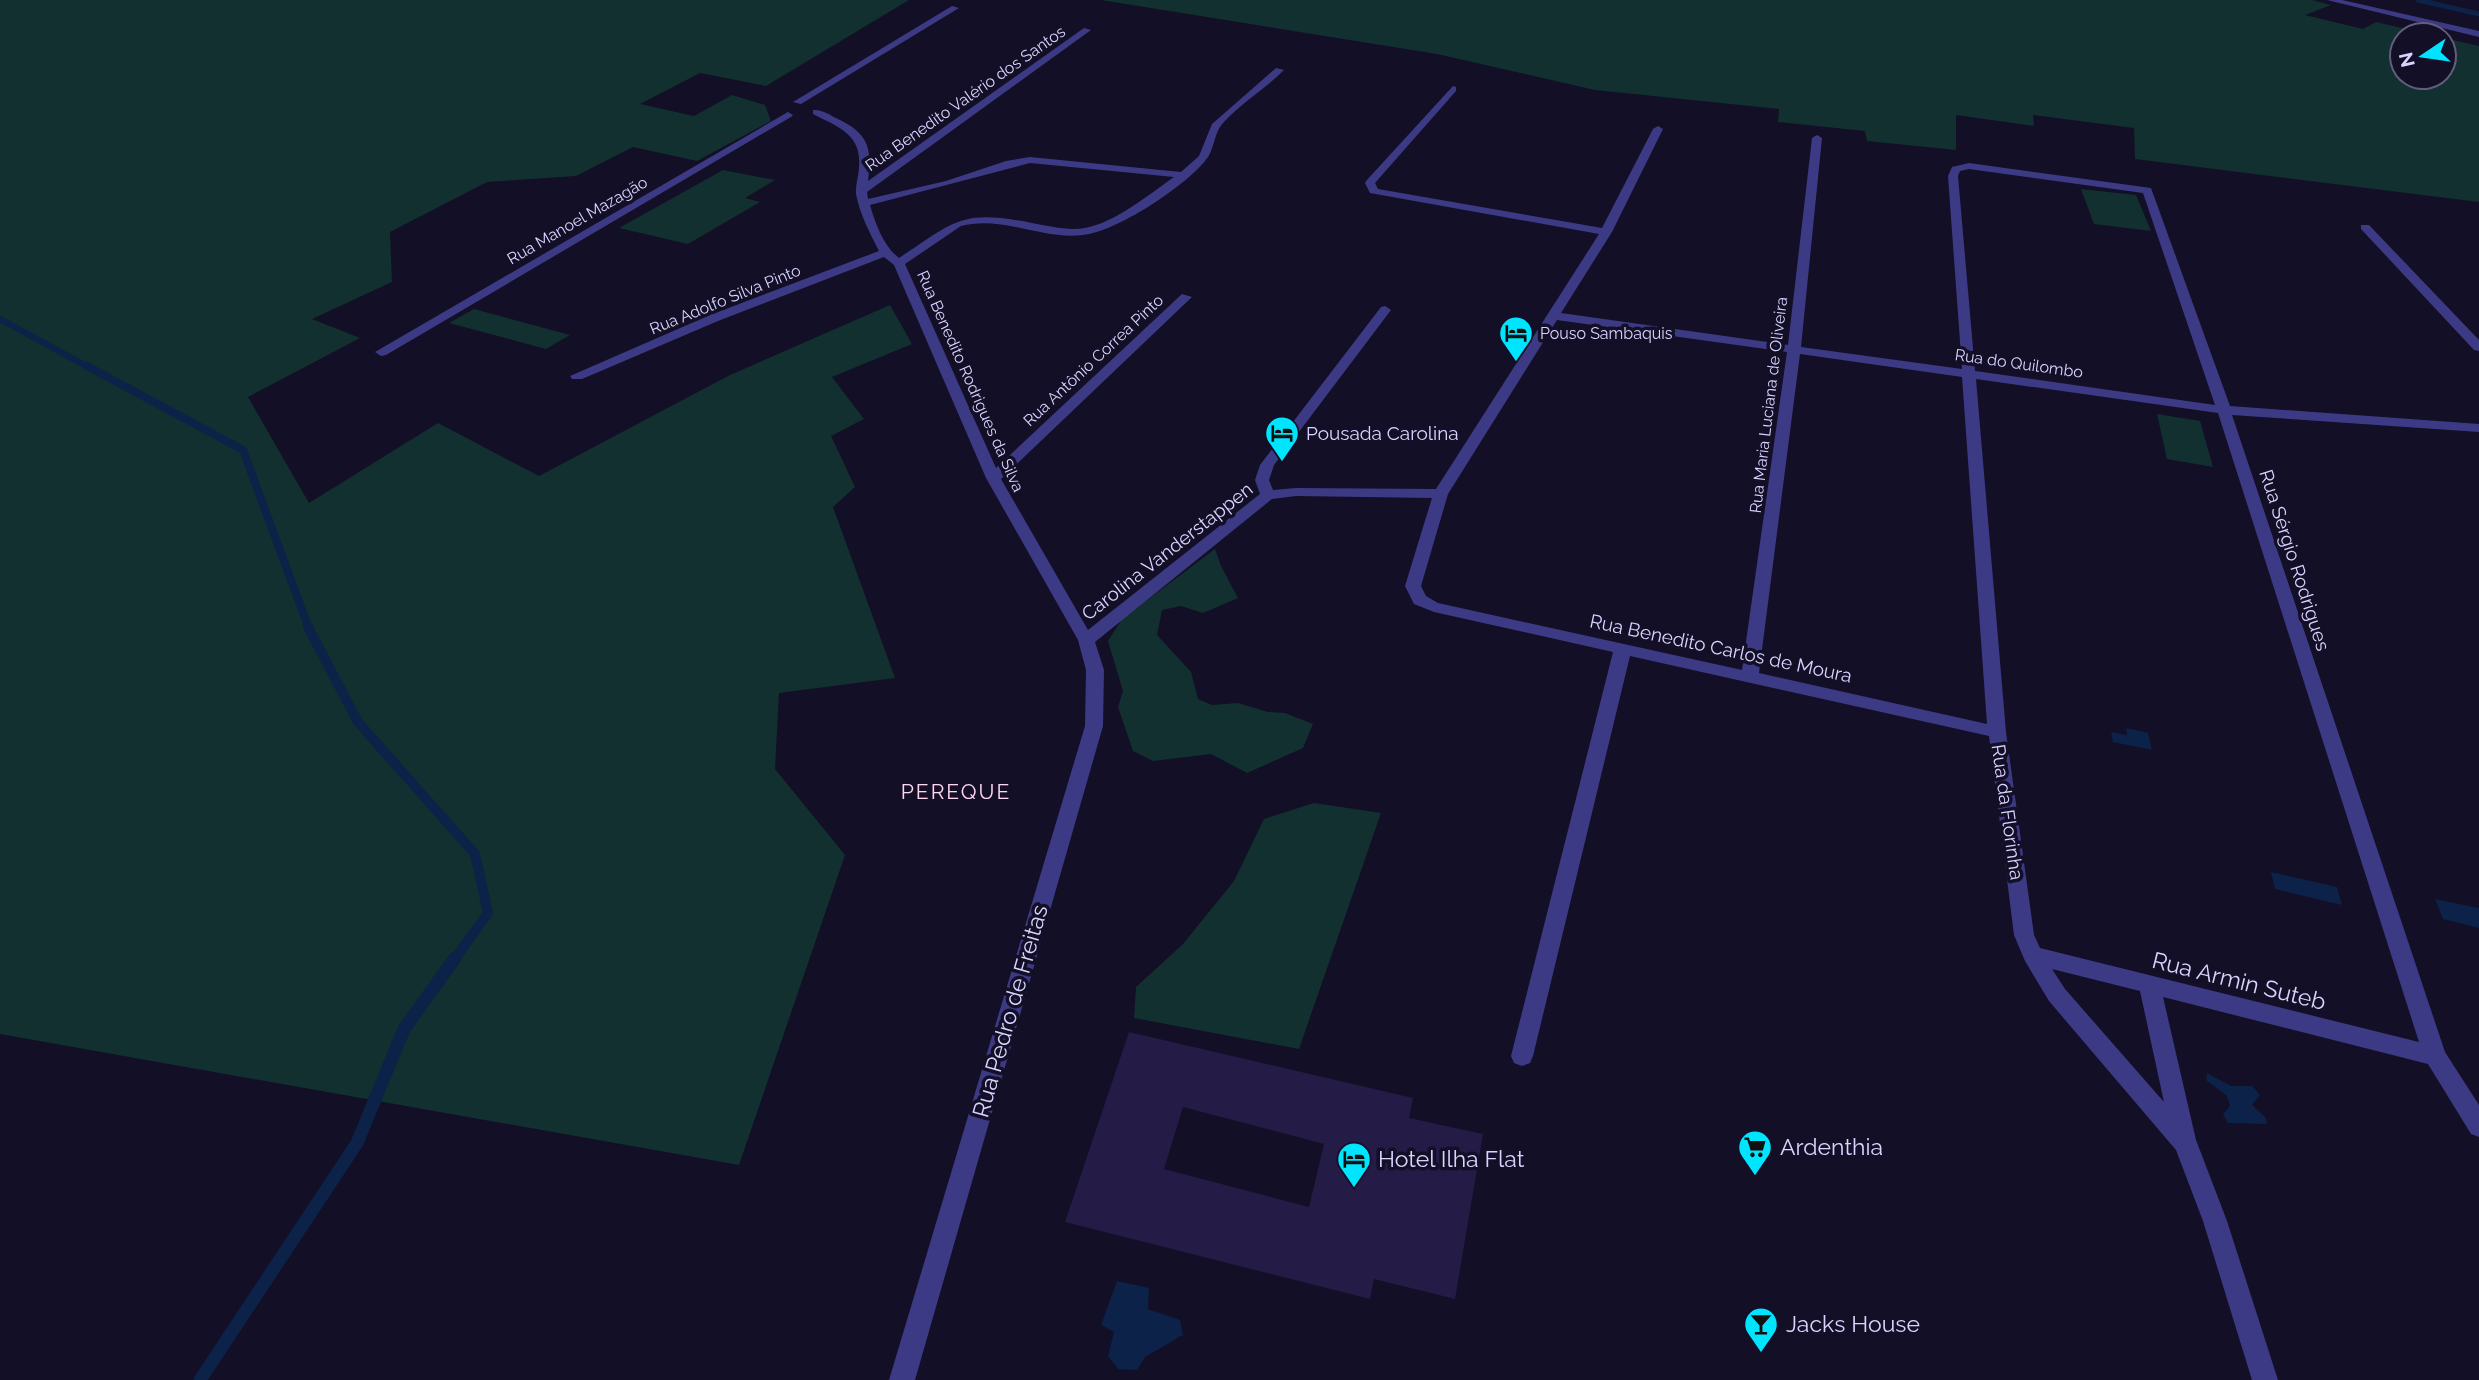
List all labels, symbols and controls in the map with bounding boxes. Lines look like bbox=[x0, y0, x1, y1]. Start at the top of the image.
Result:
north arrow bbox=[2388, 21, 2458, 91]
street label: Rua Benedito Valério dos Santos bbox=[862, 22, 1069, 175]
text: N bbox=[2394, 50, 2419, 69]
street label: Rua Manoel Mazagão bbox=[504, 172, 651, 268]
street label: Rua Adolfo Silva Pinto bbox=[647, 261, 803, 338]
street label: Rua Benedito Rodrigues da Silva bbox=[913, 268, 1028, 495]
street label: Rua Antônio Correa Pinto bbox=[1019, 291, 1167, 430]
street label: Rua Maria Luciana de Oliveira bbox=[1746, 296, 1791, 514]
hotel icon: Pouso Sambaquis bbox=[1497, 314, 1535, 363]
place label: Pouso Sambaquis bbox=[1540, 324, 1673, 343]
street label: Rua do Quilombo bbox=[1954, 345, 2084, 382]
hotel icon: Pousada Carolina bbox=[1263, 414, 1301, 463]
place label: Pousada Carolina bbox=[1306, 422, 1459, 444]
street label: Rua Sérgio Rodrigues bbox=[2255, 467, 2335, 653]
street label: Carolina Vanderstappen bbox=[1077, 478, 1257, 624]
street label: Rua Benedito Carlos de Moura bbox=[1588, 609, 1854, 687]
street label: Rua da Florinha bbox=[1988, 743, 2028, 881]
district label: PEREQUE bbox=[901, 779, 1011, 804]
street label: Rua Pedro de Freitas bbox=[966, 901, 1053, 1120]
street label: Rua Armin Suteb bbox=[2149, 946, 2329, 1015]
supermarket icon: Ardenthia bbox=[1736, 1128, 1774, 1177]
place label: Ardenthia bbox=[1780, 1133, 1883, 1160]
hotel icon: Hotel Ilha Flat bbox=[1335, 1140, 1373, 1189]
place label: Hotel Ilha Flat bbox=[1378, 1145, 1525, 1172]
bar icon: Jacks House bbox=[1742, 1305, 1780, 1354]
place label: Jacks House bbox=[1786, 1310, 1920, 1337]

